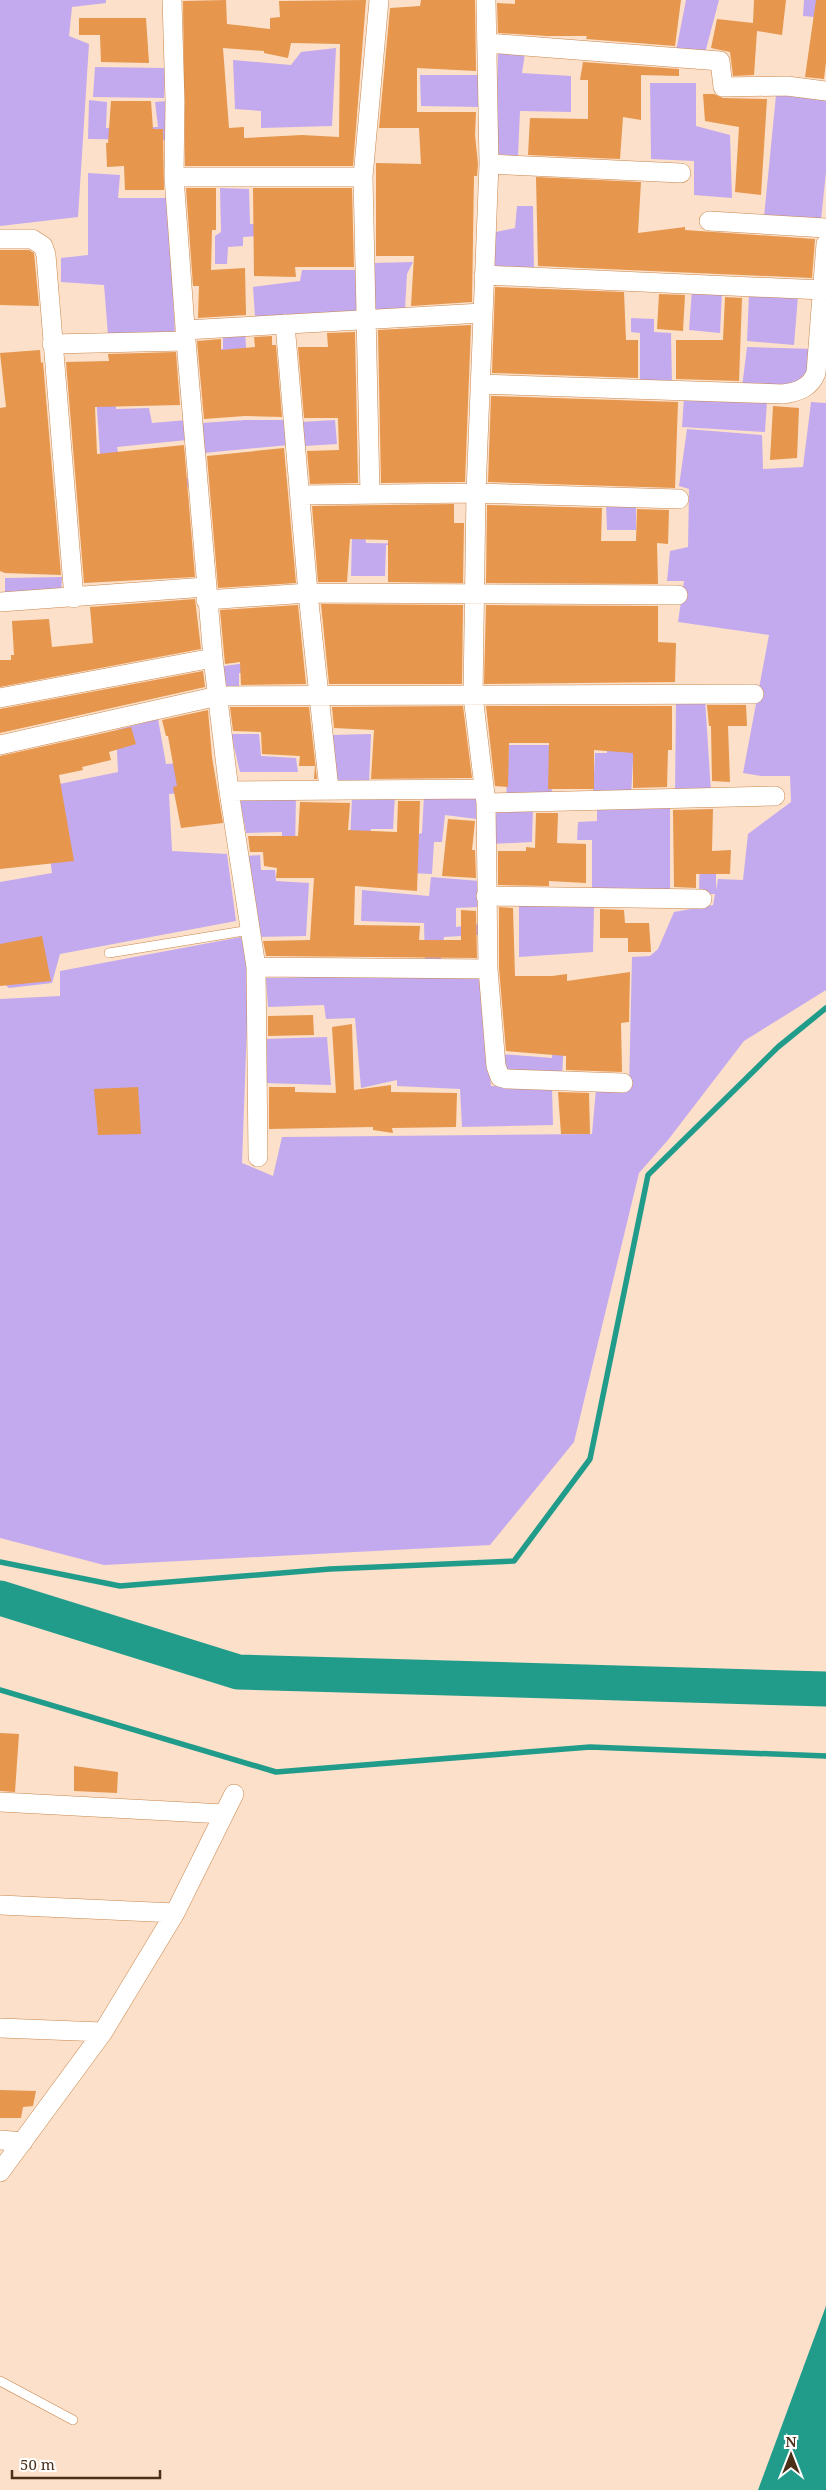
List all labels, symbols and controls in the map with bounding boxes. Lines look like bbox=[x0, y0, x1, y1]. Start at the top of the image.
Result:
north arrow bbox=[766, 2430, 816, 2480]
text: N bbox=[785, 2432, 797, 2451]
scale bar bbox=[12, 2448, 160, 2480]
text: 50 m bbox=[20, 2454, 55, 2474]

